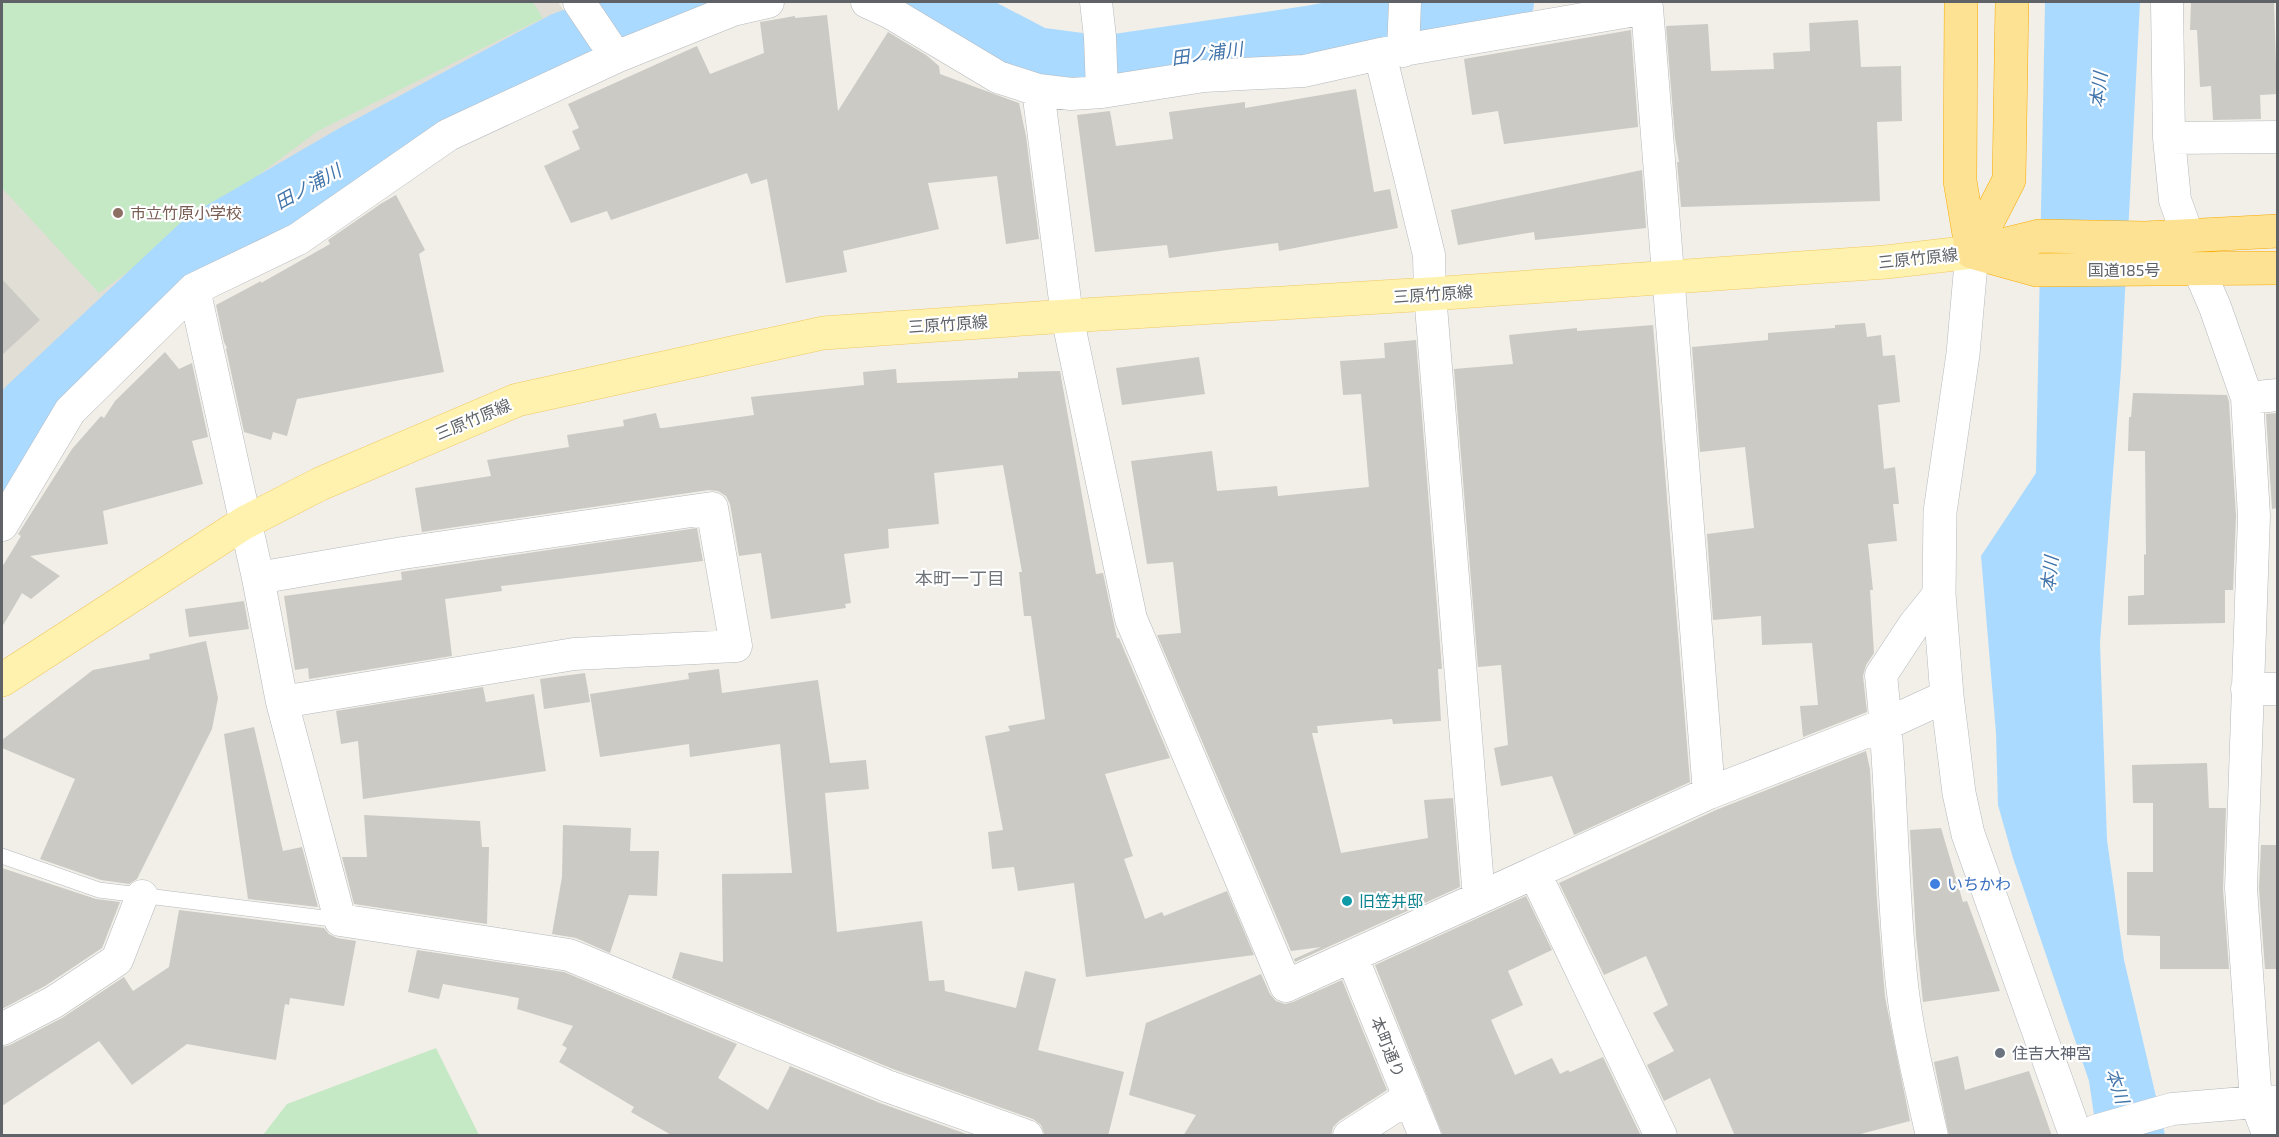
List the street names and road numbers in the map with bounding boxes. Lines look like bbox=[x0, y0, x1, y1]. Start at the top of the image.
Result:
street label: 三原竹原線 bbox=[1877, 244, 1959, 271]
street label: 国道185号 bbox=[2088, 260, 2160, 279]
street label: 三原竹原線 bbox=[1392, 281, 1474, 306]
street label: 三原竹原線 bbox=[907, 311, 989, 336]
street label: 三原竹原線 bbox=[432, 394, 513, 443]
street label: 本町通り bbox=[1368, 1014, 1409, 1080]

